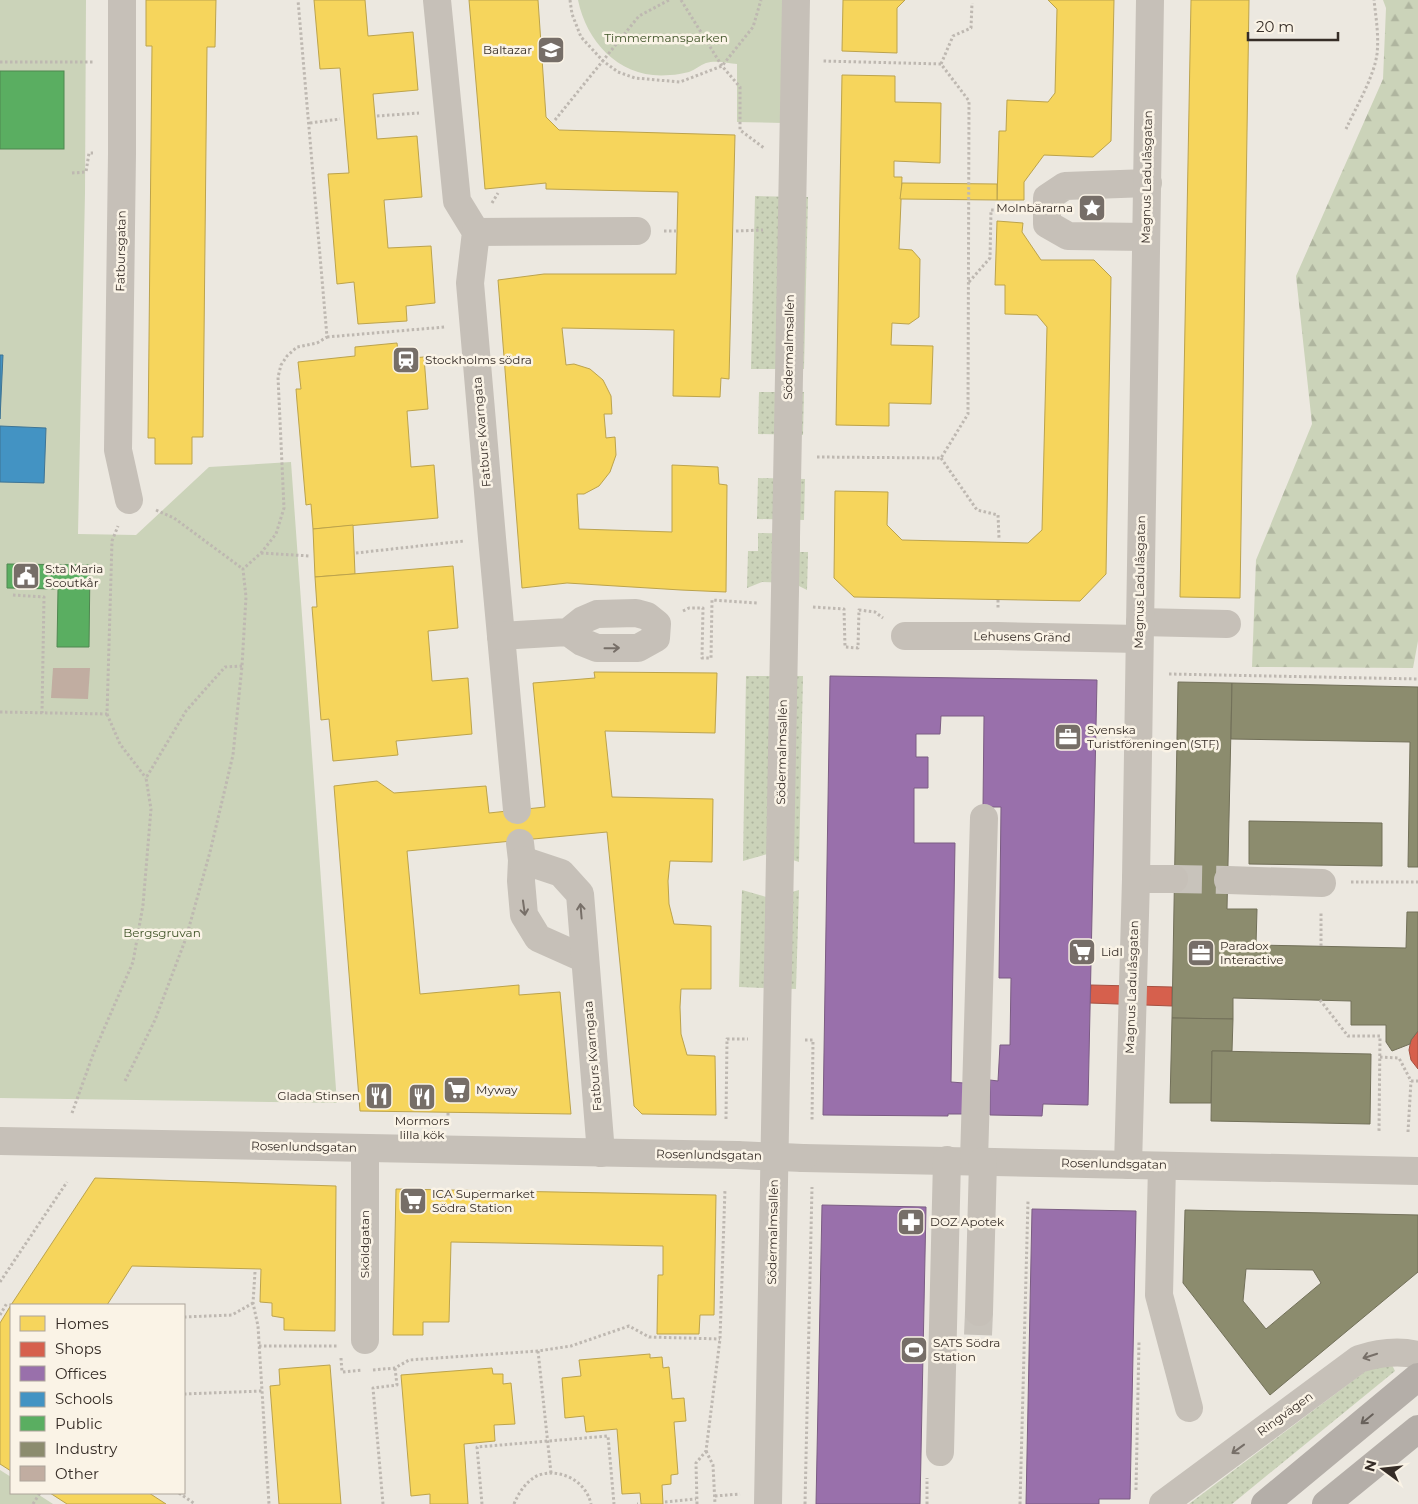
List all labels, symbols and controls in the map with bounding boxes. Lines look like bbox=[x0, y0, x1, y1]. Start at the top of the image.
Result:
scale bar bbox=[1248, 10, 1338, 42]
text: 20 m bbox=[1256, 17, 1294, 36]
park label: Timmermansparken bbox=[604, 30, 728, 45]
school or university icon: Baltazar bbox=[536, 35, 566, 65]
place label: Baltazar bbox=[483, 42, 532, 57]
street label: Magnus Ladulåsgatan bbox=[1138, 110, 1155, 244]
place icon: Molnbärarna bbox=[1077, 193, 1107, 223]
place label: Molnbärarna bbox=[996, 200, 1073, 215]
street label: Fatbursgatan bbox=[112, 210, 129, 292]
street label: Södermalmsallén bbox=[780, 294, 797, 400]
station icon: Stockholms södra bbox=[391, 345, 421, 375]
place label: Stockholms södra bbox=[425, 352, 532, 367]
street label: Fatburs Kvarngata bbox=[469, 376, 494, 488]
street label: Magnus Ladulåsgatan bbox=[1131, 515, 1148, 649]
public building icon: S:ta Maria Scoutkår bbox=[11, 561, 41, 591]
place label: S:ta Maria Scoutkår bbox=[45, 561, 103, 590]
street label: Lehusens Gränd bbox=[973, 628, 1071, 645]
one-way arrow bbox=[604, 643, 620, 653]
street label: Södermalmsallén bbox=[773, 699, 790, 805]
office icon: Svenska Turistföreningen (STF) bbox=[1053, 722, 1083, 752]
place label: Svenska Turistföreningen (STF) bbox=[1087, 722, 1220, 751]
one-way arrow bbox=[519, 900, 529, 916]
one-way arrow bbox=[576, 903, 586, 919]
street label: Magnus Ladulåsgatan bbox=[1122, 920, 1141, 1054]
park label: Bergsgruvan bbox=[123, 925, 201, 940]
supermarket icon: Lidl bbox=[1067, 937, 1097, 967]
office icon: Paradox Interactive bbox=[1186, 938, 1216, 968]
place label: Paradox Interactive bbox=[1220, 938, 1284, 967]
place label: Lidl bbox=[1101, 944, 1123, 959]
street label: Fatburs Kvarngata bbox=[580, 1000, 605, 1112]
supermarket icon: Myway bbox=[442, 1075, 472, 1105]
restaurant icon: Glada Stinsen bbox=[364, 1081, 394, 1111]
restaurant icon: Mormors lilla kök bbox=[407, 1082, 437, 1112]
place label: Myway bbox=[476, 1082, 518, 1097]
place label: Glada Stinsen bbox=[277, 1088, 360, 1103]
place label: Mormors lilla kök bbox=[395, 1113, 449, 1142]
street label: Rosenlundsgatan bbox=[251, 1138, 357, 1155]
street label: Rosenlundsgatan bbox=[656, 1146, 762, 1163]
street label: Rosenlundsgatan bbox=[1061, 1155, 1167, 1172]
street label: Södermalmsallén bbox=[764, 1179, 781, 1285]
supermarket icon: ICA Supermarket Södra Station bbox=[398, 1186, 428, 1216]
place label: ICA Supermarket Södra Station bbox=[432, 1186, 535, 1215]
pharmacy icon: DOZ Apotek bbox=[896, 1207, 926, 1237]
street label: Sköldgatan bbox=[357, 1210, 372, 1278]
place label: DOZ Apotek bbox=[930, 1214, 1005, 1229]
legend bbox=[10, 1304, 185, 1494]
text: Homes bbox=[55, 1314, 109, 1333]
sports icon: SATS Södra Station bbox=[899, 1335, 929, 1365]
place label: SATS Södra Station bbox=[933, 1335, 1000, 1364]
text: Shops bbox=[55, 1339, 101, 1358]
one-way arrow bbox=[1362, 1351, 1378, 1361]
text: Offices bbox=[55, 1364, 107, 1383]
street label: Ringvägen bbox=[1254, 1388, 1315, 1439]
text: Schools bbox=[55, 1389, 113, 1408]
text: Public bbox=[55, 1414, 103, 1433]
one-way arrow bbox=[1361, 1414, 1374, 1425]
text: Industry bbox=[55, 1439, 118, 1458]
one-way arrow bbox=[1231, 1444, 1245, 1454]
north arrow bbox=[1358, 1444, 1408, 1494]
text: N bbox=[1360, 1458, 1381, 1473]
text: Other bbox=[55, 1464, 99, 1483]

